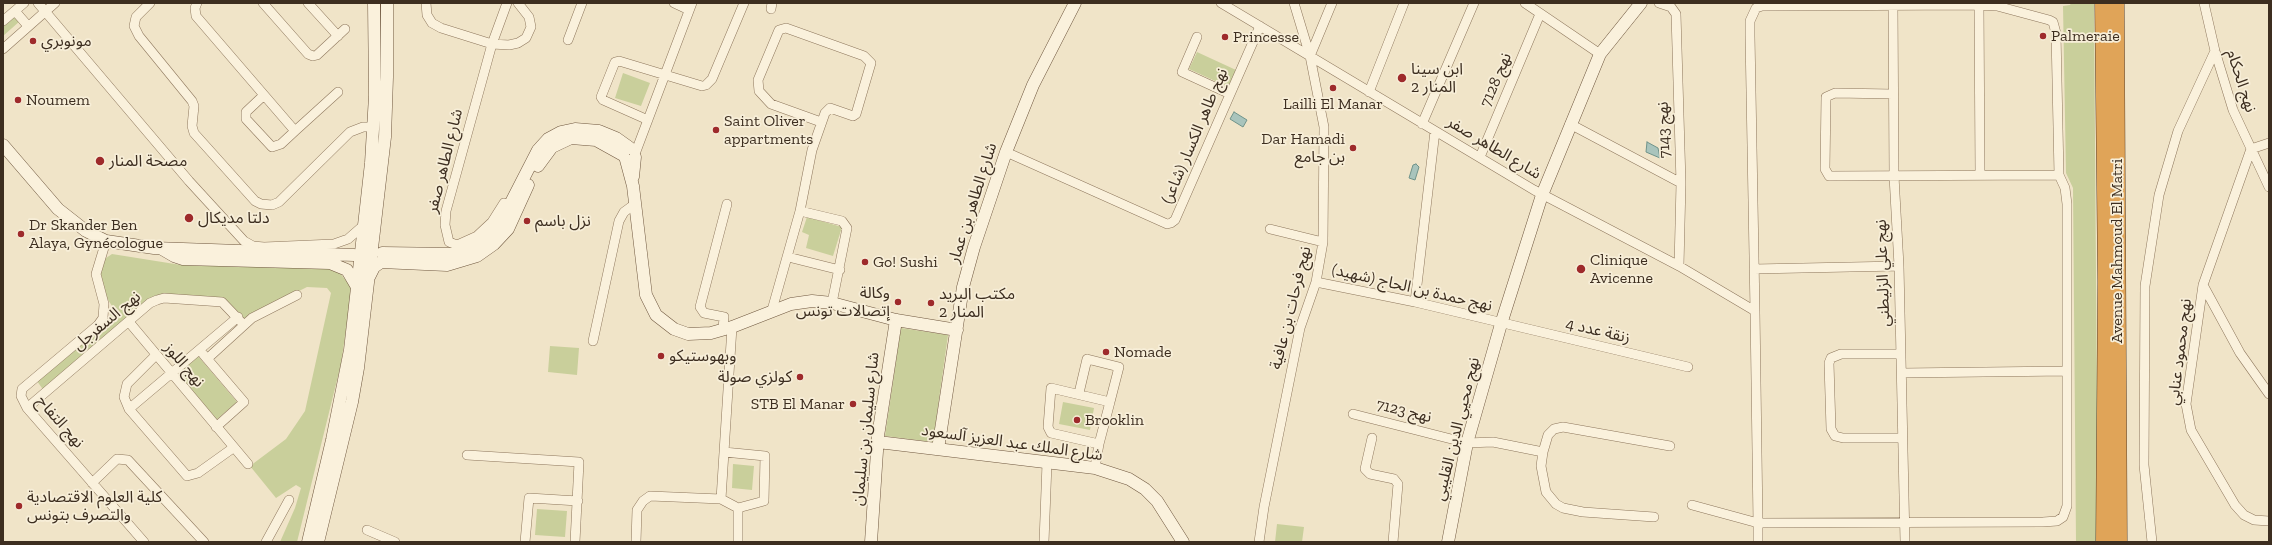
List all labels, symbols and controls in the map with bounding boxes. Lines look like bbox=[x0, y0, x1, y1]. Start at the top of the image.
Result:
place label: Palmeraie bbox=[2051, 26, 2120, 46]
place label: Princesse bbox=[1233, 27, 1299, 47]
place label: مونوبري bbox=[41, 31, 92, 51]
marker: Palmeraie bbox=[2038, 31, 2048, 41]
marker: Princesse bbox=[1220, 32, 1230, 42]
marker: مونوبري bbox=[28, 36, 38, 46]
street label: نهج الحكام bbox=[2222, 47, 2260, 115]
street label: نهج 7128 bbox=[1476, 50, 1516, 110]
place label: ابن سينا المنار 2 bbox=[1411, 59, 1463, 97]
street label: نهج طاهر الكسار (شاعر) bbox=[1158, 65, 1232, 207]
marker: ابن سينا المنار 2 bbox=[1396, 72, 1408, 84]
marker: Lailli El Manar bbox=[1328, 83, 1338, 93]
place label: Noumem bbox=[26, 90, 90, 110]
place label: Lailli El Manar bbox=[1283, 94, 1383, 114]
marker: Noumem bbox=[13, 95, 23, 105]
street label: نهج 7143 bbox=[1653, 101, 1675, 159]
street label: شارع الطاهر صفر bbox=[423, 107, 467, 215]
place label: Saint Oliver appartments bbox=[724, 111, 813, 149]
street label: شارع الطاهر صفر bbox=[1443, 112, 1545, 184]
marker: Saint Oliver appartments bbox=[711, 125, 721, 135]
place label: Dar Hamadi بن جامع bbox=[1261, 129, 1345, 167]
street label: شارع الطاهر بن عمار bbox=[944, 140, 1002, 266]
marker: Dar Hamadi بن جامع bbox=[1348, 143, 1358, 153]
place label: مصحة المنار bbox=[109, 151, 187, 171]
marker: مصحة المنار bbox=[94, 155, 106, 167]
street label: Avenue Mahmoud El Matri bbox=[2107, 159, 2127, 343]
place label: دلتا مديكال bbox=[198, 208, 270, 228]
place label: نزل باسم bbox=[535, 211, 591, 231]
marker: دلتا مديكال bbox=[183, 212, 195, 224]
place label: Dr Skander Ben Alaya, Gynécologue bbox=[29, 215, 163, 253]
marker: نزل باسم bbox=[522, 216, 532, 226]
street label: نهج علي الزليطني bbox=[1872, 219, 1894, 327]
marker: Dr Skander Ben Alaya, Gynécologue bbox=[16, 229, 26, 239]
street label: نهج فرحات بن عافية bbox=[1266, 245, 1316, 371]
place label: Clinique Avicenne bbox=[1590, 250, 1653, 288]
place label: Go! Sushi bbox=[873, 252, 938, 272]
marker: Go! Sushi bbox=[860, 257, 870, 267]
street label: نهج حمدة بن الحاج (شهيد) bbox=[1330, 260, 1494, 316]
marker: Clinique Avicenne bbox=[1575, 263, 1587, 275]
place label: وكالة إتصالات تونس bbox=[796, 283, 890, 321]
place label: مكتب البريد المنار 2 bbox=[939, 284, 1015, 322]
street label: نهج السفرجل bbox=[69, 287, 145, 355]
marker: وكالة إتصالات تونس bbox=[893, 297, 903, 307]
marker: مكتب البريد المنار 2 bbox=[926, 298, 936, 308]
street label: نهج محمود عنابي bbox=[2164, 298, 2196, 406]
street label: زنقة عدد 4 bbox=[1564, 314, 1632, 348]
street label: نهج اللوز bbox=[160, 339, 208, 391]
place label: Nomade bbox=[1114, 342, 1172, 362]
place label: وبهوستيكو bbox=[669, 346, 736, 366]
marker: Nomade bbox=[1101, 347, 1111, 357]
marker: وبهوستيكو bbox=[656, 351, 666, 361]
street label: شارع سليمان بن سليمان bbox=[848, 351, 884, 507]
street label: نهج محيي الدين القليبي bbox=[1430, 355, 1484, 503]
place label: كولزي صولة bbox=[718, 367, 792, 387]
marker: كولزي صولة bbox=[795, 372, 805, 382]
street label: نهج التفاح bbox=[32, 392, 88, 452]
place label: STB El Manar bbox=[751, 394, 845, 414]
street label: نهج 7123 bbox=[1374, 395, 1434, 427]
marker: STB El Manar bbox=[848, 399, 858, 409]
place label: Brooklin bbox=[1085, 410, 1144, 430]
marker: Brooklin bbox=[1072, 415, 1082, 425]
street label: شارع الملك عبد العزيز آلسعود bbox=[920, 421, 1104, 465]
place label: كلية العلوم الاقتصادية والتصرف بتونس bbox=[27, 487, 162, 525]
marker: كلية العلوم الاقتصادية والتصرف بتونس bbox=[14, 501, 24, 511]

